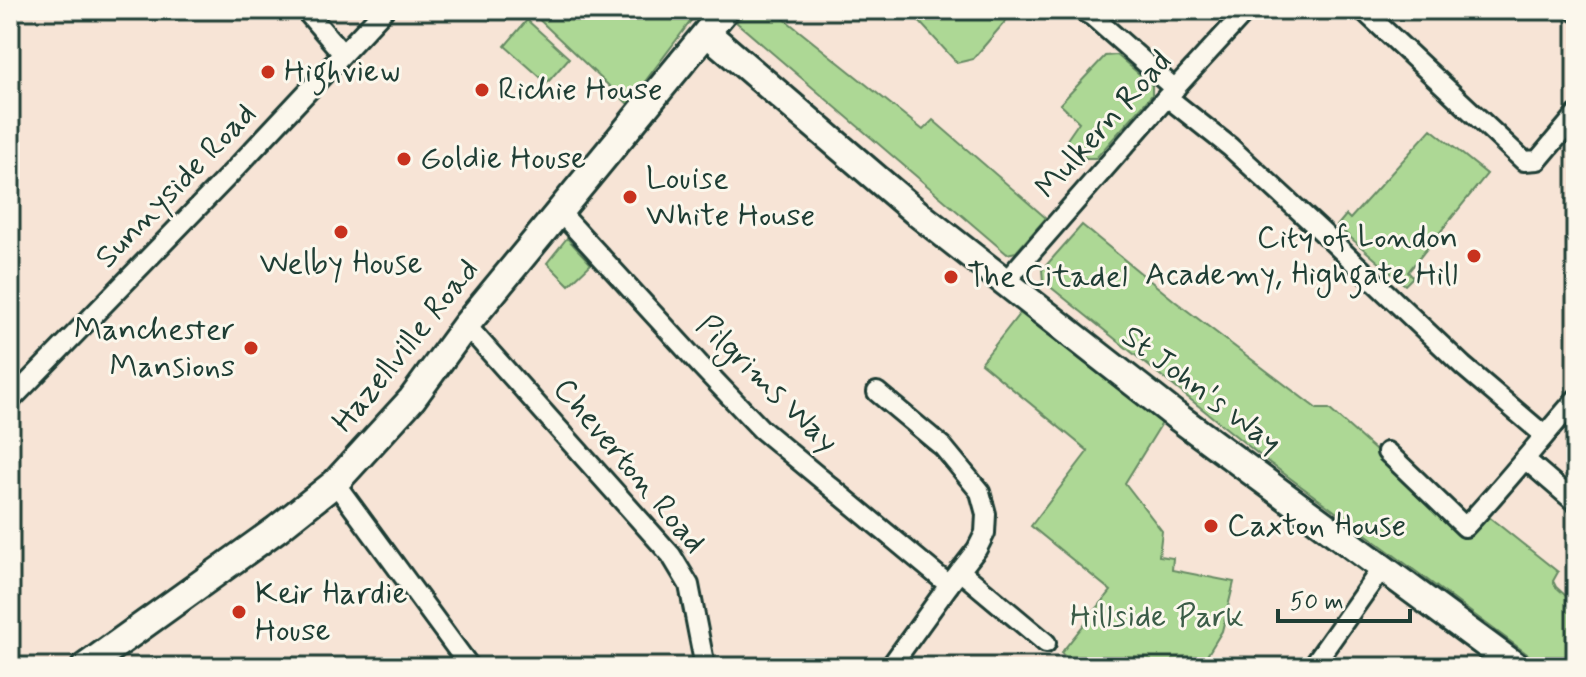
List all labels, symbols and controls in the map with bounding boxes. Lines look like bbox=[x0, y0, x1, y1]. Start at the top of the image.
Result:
street label: Mulkern Road bbox=[1026, 42, 1182, 208]
place label: Highview bbox=[284, 51, 400, 96]
marker: Highview bbox=[259, 63, 277, 81]
place label: Richie House bbox=[498, 69, 663, 111]
marker: Richie House bbox=[473, 81, 491, 99]
street label: Sunnyside Road bbox=[86, 94, 266, 278]
place label: Goldie House bbox=[420, 138, 586, 180]
marker: Goldie House bbox=[395, 150, 413, 168]
place label: Louise White House bbox=[646, 158, 815, 237]
marker: Louise White House bbox=[621, 188, 639, 206]
place label: City of London Academy, Highgate Hill bbox=[1145, 217, 1458, 299]
marker: Welby House bbox=[332, 223, 350, 241]
place label: Welby House bbox=[260, 243, 422, 285]
marker: City of London Academy, Highgate Hill bbox=[1465, 247, 1483, 265]
street label: Hazellville Road bbox=[323, 250, 489, 442]
place label: The Citadel bbox=[967, 256, 1128, 298]
marker: The Citadel bbox=[942, 268, 960, 286]
street label: Pilgrims Way bbox=[685, 305, 847, 464]
place label: Manchester Mansions bbox=[74, 309, 235, 388]
street label: St John's Way bbox=[1112, 316, 1290, 464]
marker: Manchester Mansions bbox=[242, 339, 260, 357]
street label: Cheverton Road bbox=[543, 369, 715, 563]
place label: Caxton House bbox=[1227, 505, 1406, 547]
marker: Caxton House bbox=[1202, 517, 1220, 535]
place label: Keir Hardie House bbox=[255, 573, 407, 652]
scale bar bbox=[1278, 573, 1410, 623]
text: 50 m bbox=[1290, 587, 1344, 618]
park label: Hillside Park bbox=[1070, 596, 1244, 638]
marker: Keir Hardie House bbox=[230, 603, 248, 621]

